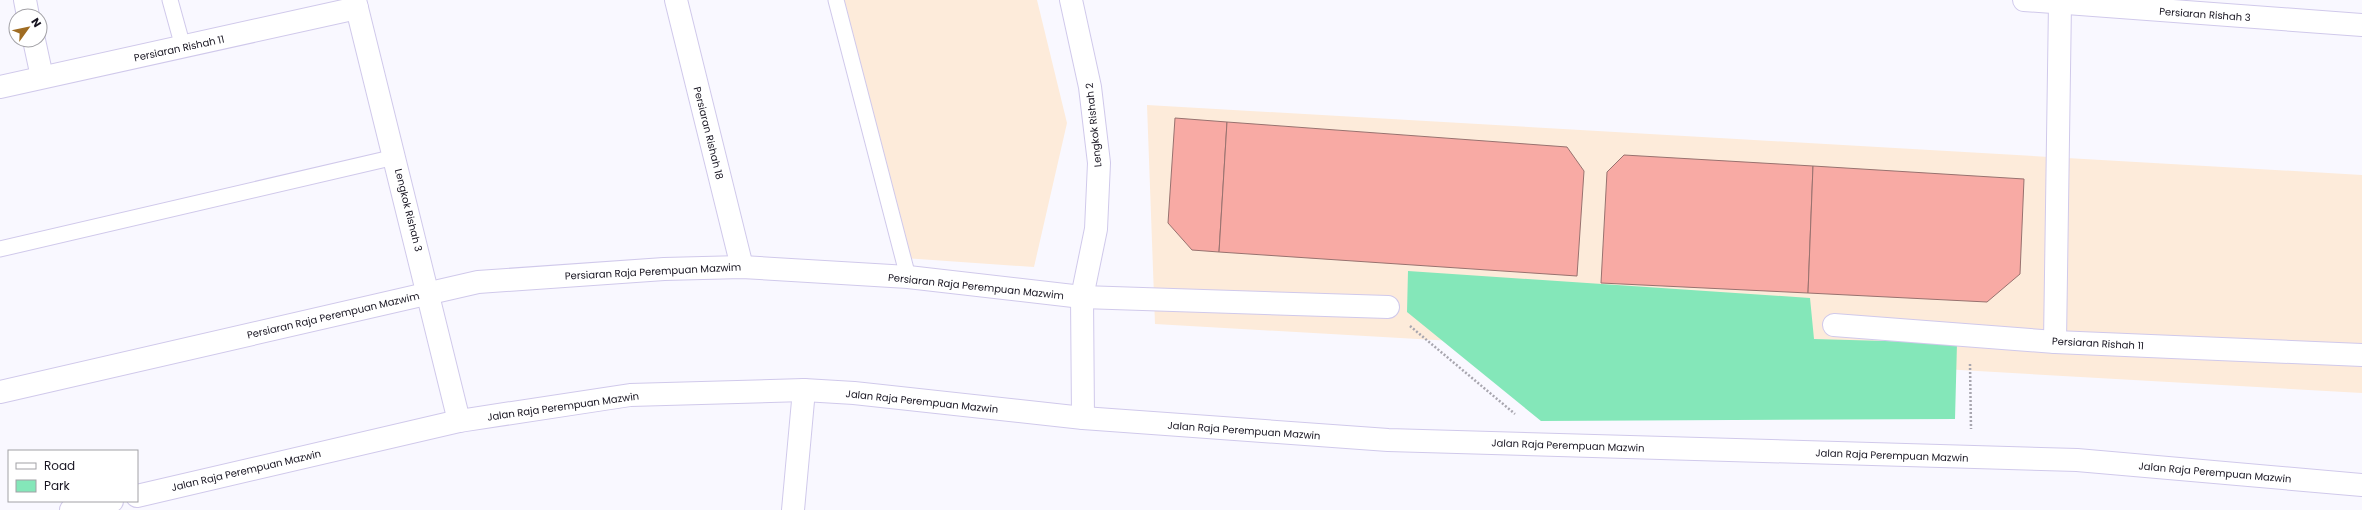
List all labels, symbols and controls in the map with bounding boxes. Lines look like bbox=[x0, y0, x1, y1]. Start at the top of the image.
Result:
street label: Persiaran Rishah 3 bbox=[2159, 4, 2251, 25]
north arrow bbox=[8, 8, 48, 48]
text: N bbox=[27, 15, 45, 30]
street label: Persiaran Rishah 11 bbox=[132, 32, 226, 65]
street label: Lengkok Rishah 2 bbox=[1082, 82, 1105, 168]
street label: Persiaran Rishah 18 bbox=[690, 85, 727, 181]
street label: Lengkok Rishah 3 bbox=[391, 167, 426, 253]
street label: Persiaran Raja Perempuan Mazwim bbox=[564, 259, 742, 284]
street label: Persiaran Raja Perempuan Mazwim bbox=[887, 270, 1065, 303]
street label: Persiaran Raja Perempuan Mazwim bbox=[245, 288, 421, 343]
street label: Persiaran Rishah 11 bbox=[2052, 334, 2144, 353]
street label: Jalan Raja Perempuan Mazwin bbox=[845, 386, 999, 417]
street label: Jalan Raja Perempuan Mazwin bbox=[486, 388, 640, 425]
street label: Jalan Raja Perempuan Mazwin bbox=[1167, 418, 1321, 443]
street label: Jalan Raja Perempuan Mazwin bbox=[1491, 435, 1645, 456]
street label: Jalan Raja Perempuan Mazwin bbox=[1815, 445, 1969, 466]
street label: Jalan Raja Perempuan Mazwin bbox=[170, 446, 322, 495]
legend bbox=[8, 450, 138, 502]
text: Road bbox=[44, 457, 75, 474]
street label: Jalan Raja Perempuan Mazwin bbox=[2138, 458, 2292, 487]
text: Park bbox=[44, 477, 71, 494]

